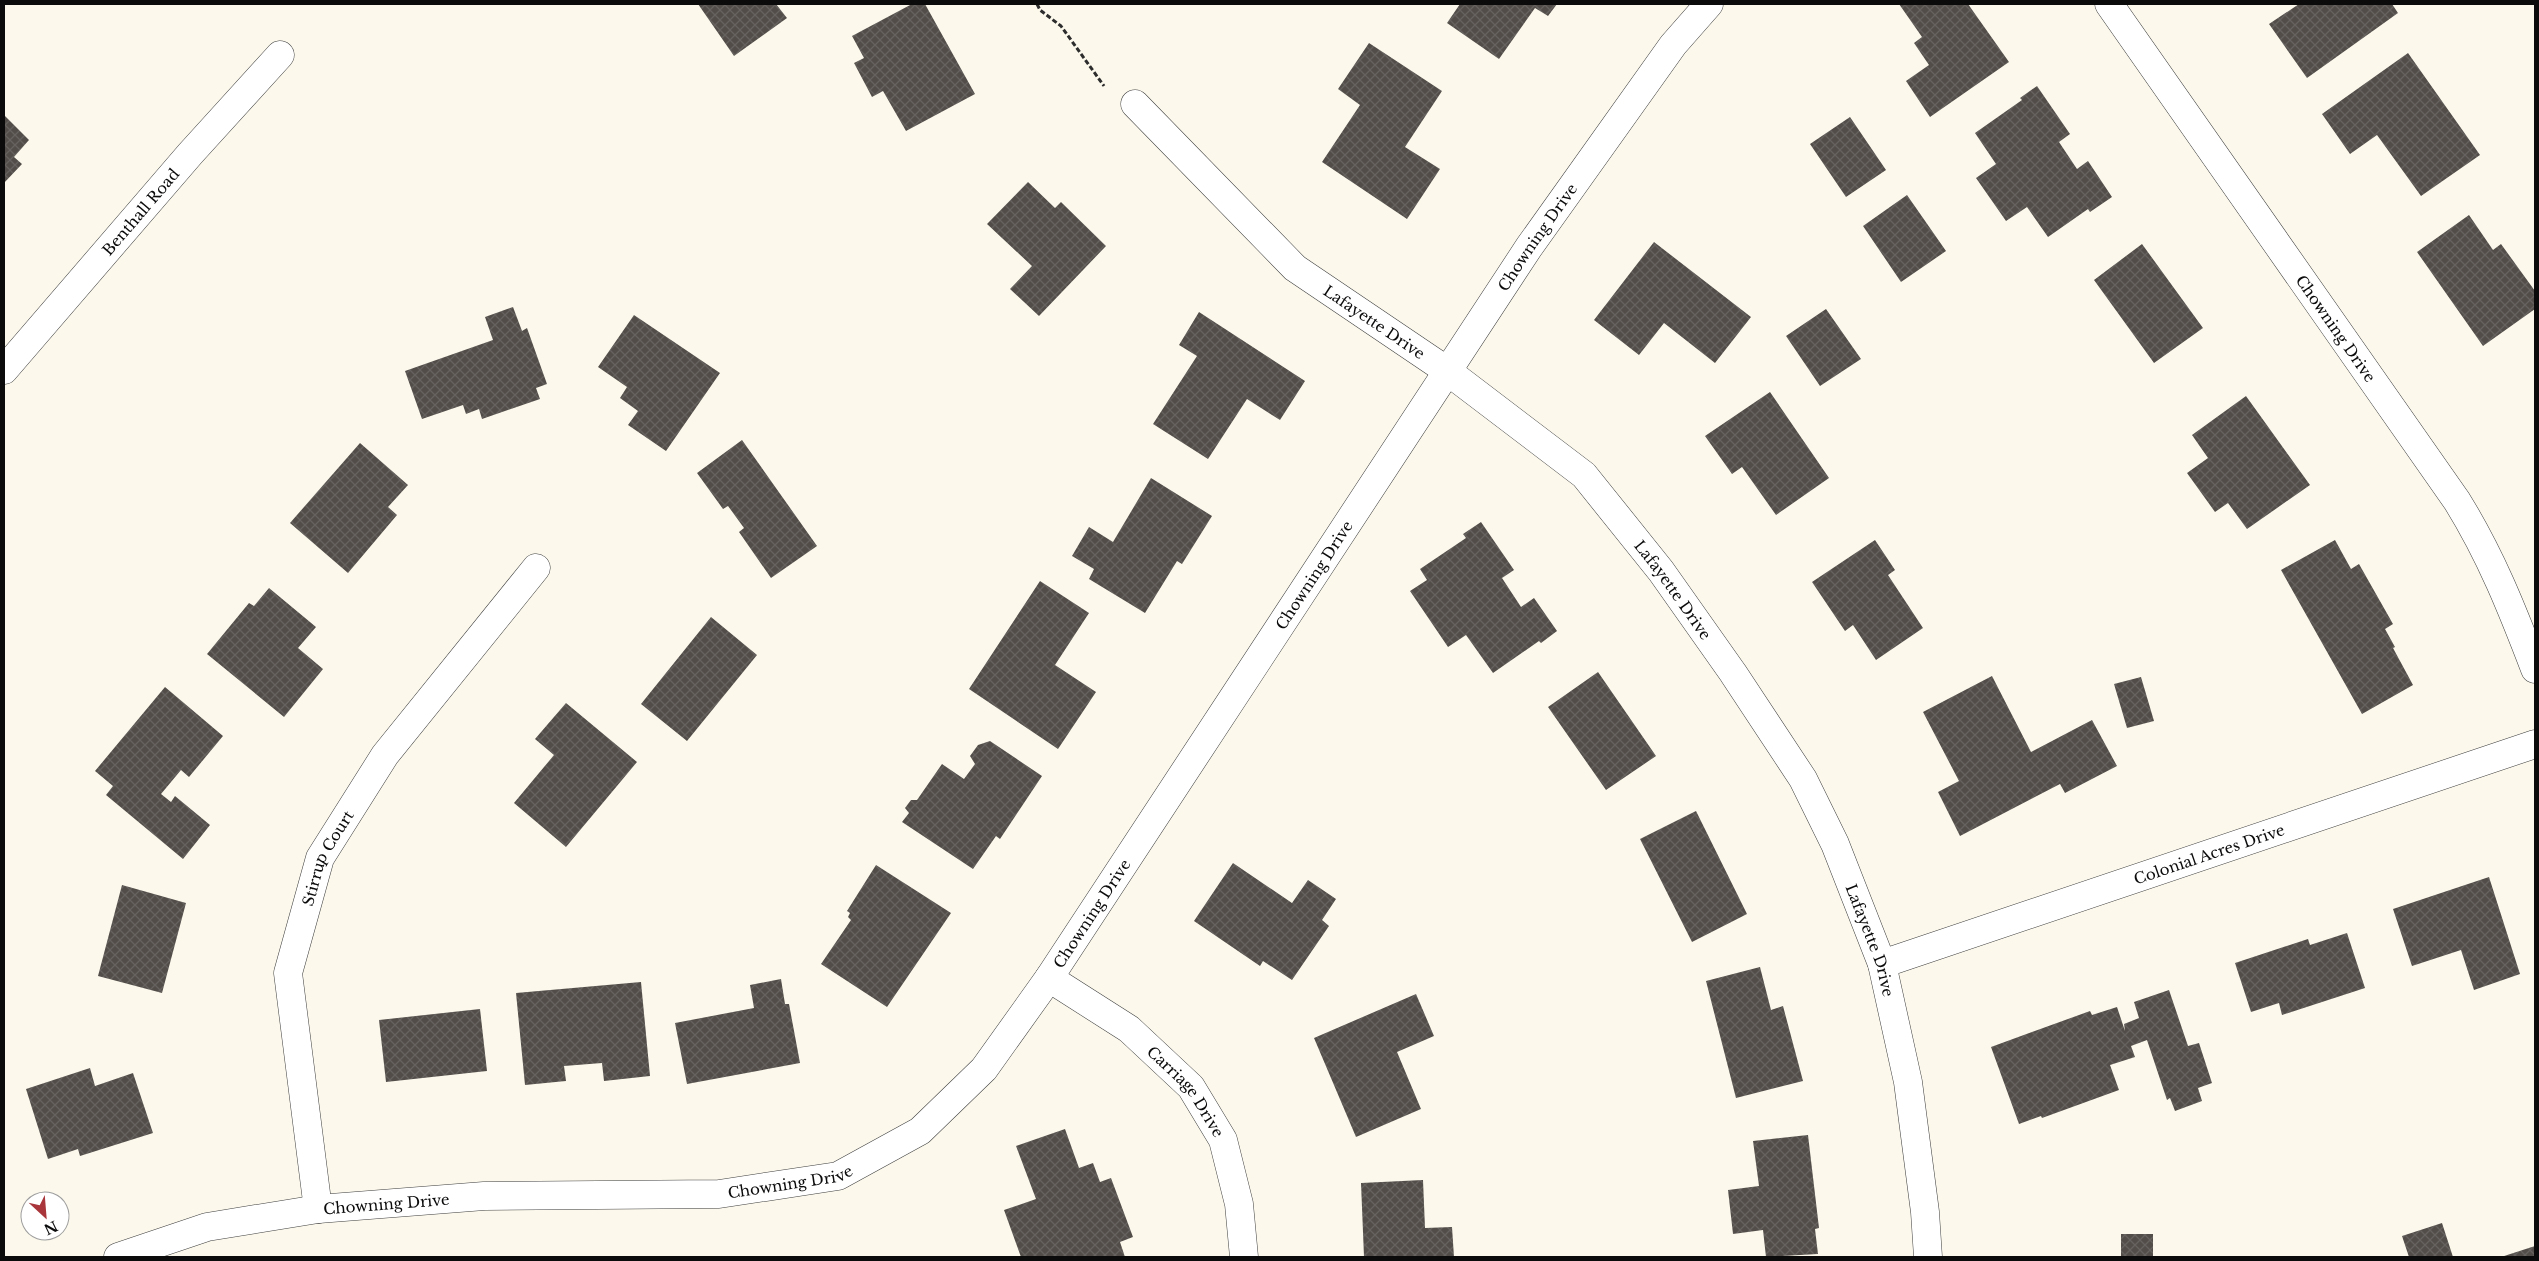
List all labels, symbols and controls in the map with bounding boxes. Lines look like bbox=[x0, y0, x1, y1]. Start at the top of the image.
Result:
street label: Benthall Road bbox=[98, 164, 183, 259]
street label: Chowning Drive bbox=[1493, 180, 1581, 294]
street label: Chowning Drive bbox=[2292, 271, 2380, 386]
street label: Lafayette Drive bbox=[1320, 281, 1429, 363]
street label: Chowning Drive bbox=[1271, 517, 1356, 633]
street label: Lafayette Drive bbox=[1630, 536, 1716, 643]
street label: Stirrup Court bbox=[298, 806, 357, 908]
street label: Colonial Acres Drive bbox=[2131, 820, 2287, 888]
street label: Chowning Drive bbox=[1049, 855, 1134, 971]
street label: Lafayette Drive bbox=[1842, 881, 1898, 998]
street label: Carriage Drive bbox=[1143, 1042, 1228, 1140]
street label: Chowning Drive bbox=[726, 1160, 856, 1202]
street label: Chowning Drive bbox=[323, 1189, 450, 1218]
north arrow bbox=[20, 1191, 70, 1241]
text: N bbox=[41, 1217, 61, 1239]

